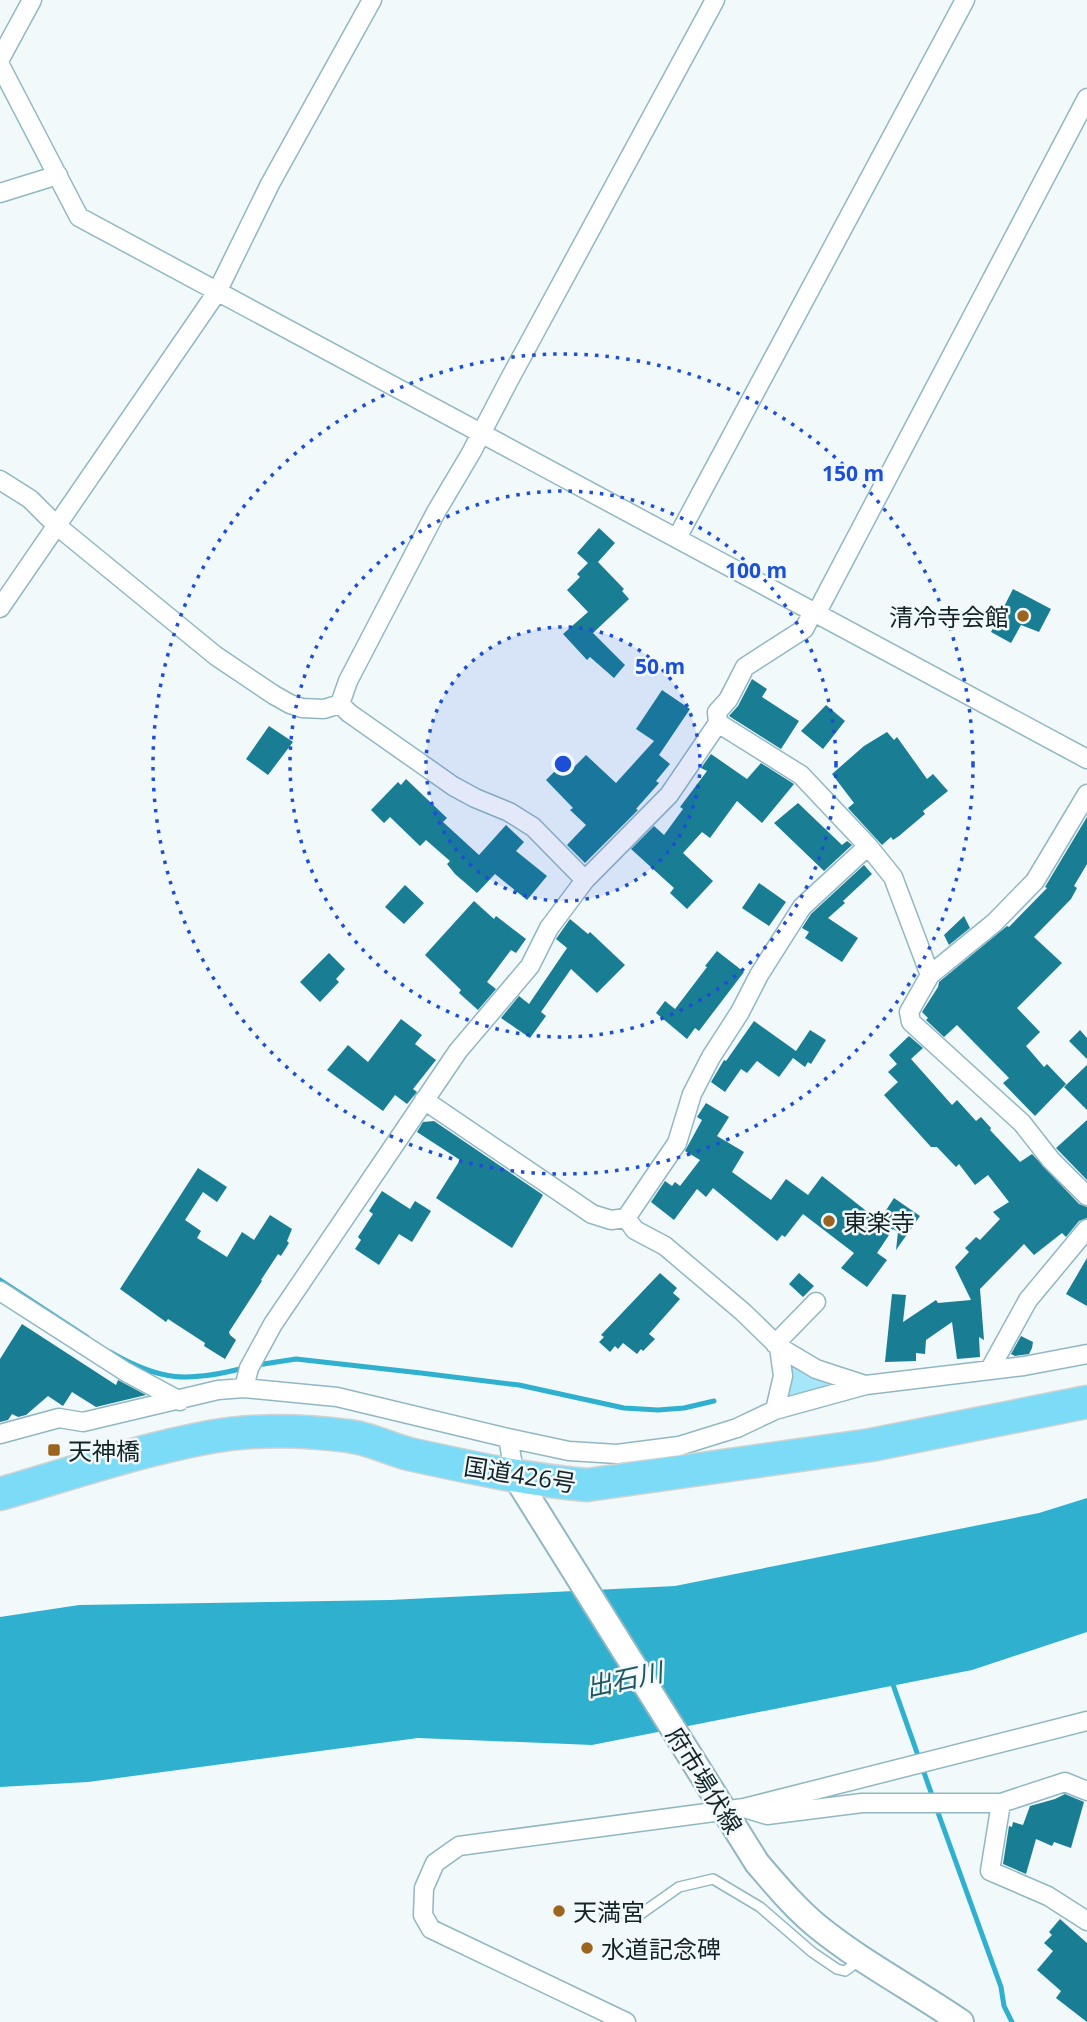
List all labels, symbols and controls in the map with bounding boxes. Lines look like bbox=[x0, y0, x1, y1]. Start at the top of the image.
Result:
text: 150 m bbox=[822, 459, 884, 487]
text: 100 m bbox=[725, 556, 787, 584]
place label: 清冷寺会館 bbox=[889, 600, 1009, 633]
marker: 清冷寺会館 bbox=[1015, 608, 1031, 624]
text: 50 m bbox=[635, 652, 685, 680]
centre of rings bbox=[551, 752, 575, 776]
place label: 東楽寺 bbox=[843, 1205, 915, 1238]
marker: 東楽寺 bbox=[821, 1213, 837, 1229]
place label: 天神橋 bbox=[68, 1434, 140, 1467]
marker: 天神橋 bbox=[46, 1442, 62, 1458]
street label: 国道426号 bbox=[462, 1449, 578, 1499]
water label: 出石川 bbox=[582, 1653, 669, 1705]
street label: 府市場伏線 bbox=[659, 1720, 751, 1840]
place label: 天満宮 bbox=[573, 1895, 645, 1928]
marker: 天満宮 bbox=[551, 1903, 567, 1919]
place label: 水道記念碑 bbox=[601, 1932, 721, 1965]
marker: 水道記念碑 bbox=[579, 1940, 595, 1956]

